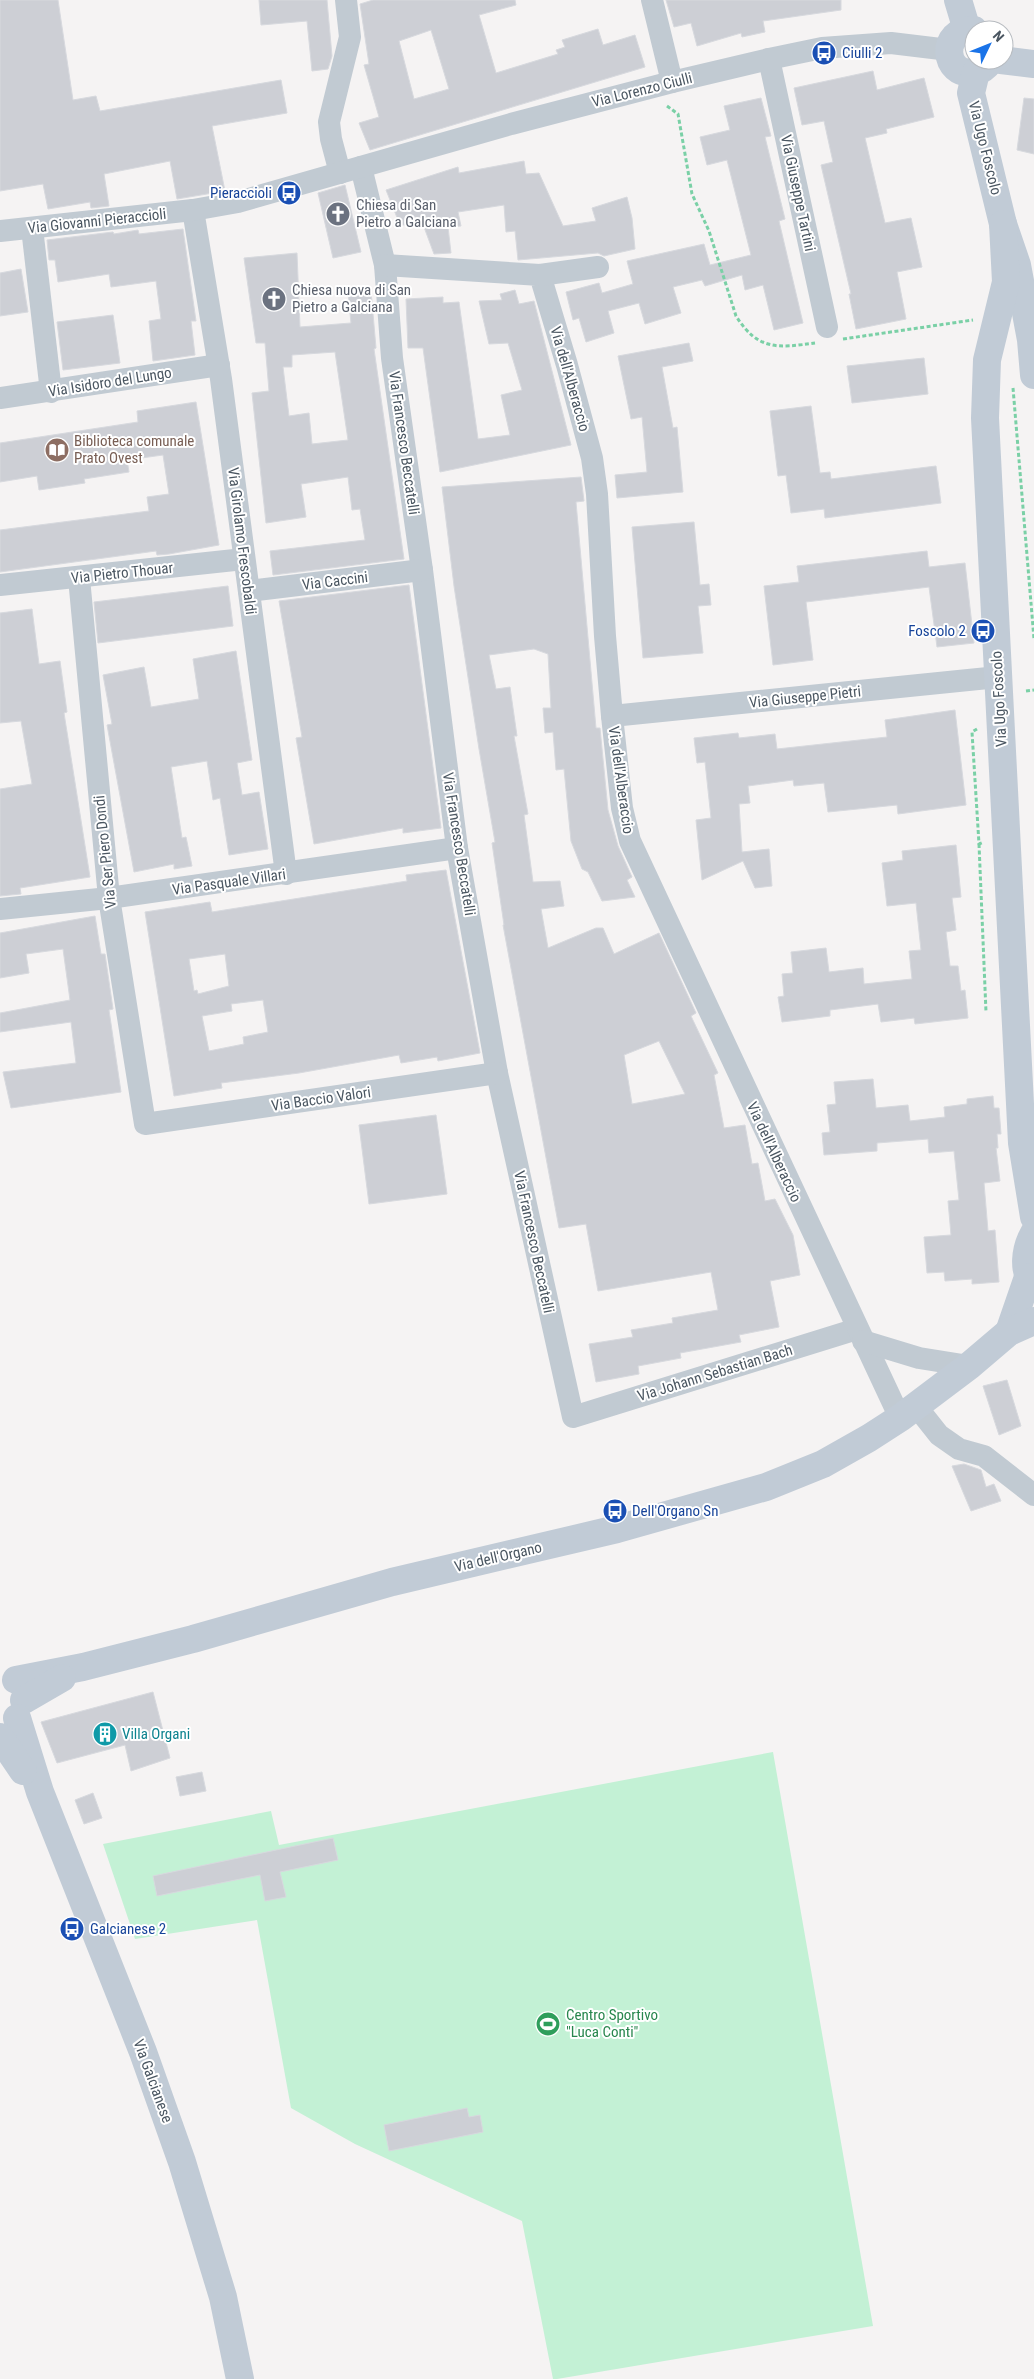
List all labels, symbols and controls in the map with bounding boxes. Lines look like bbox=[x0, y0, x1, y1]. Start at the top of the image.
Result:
north arrow bbox=[964, 20, 1014, 70]
text: N bbox=[990, 28, 1007, 45]
bus stop icon: Ciulli 2 bbox=[811, 40, 837, 66]
place label: Ciulli 2 bbox=[842, 44, 882, 62]
street label: Via Lorenzo Ciulli bbox=[590, 69, 694, 111]
street label: Via Ugo Foscolo bbox=[965, 99, 1005, 197]
street label: Via Giuseppe Tartini bbox=[777, 133, 819, 253]
bus stop icon: Pieraccioli bbox=[276, 180, 302, 206]
place label: Pieraccioli bbox=[210, 184, 272, 202]
place label: Chiesa di San Pietro a Galciana bbox=[356, 196, 457, 231]
church icon: Chiesa di San Pietro a Galciana bbox=[325, 201, 351, 227]
street label: Via Giovanni Pieraccioli bbox=[27, 205, 167, 237]
place label: Chiesa nuova di San Pietro a Galciana bbox=[292, 281, 411, 316]
church icon: Chiesa nuova di San Pietro a Galciana bbox=[261, 286, 287, 312]
street label: Via dell'Alberaccio bbox=[546, 324, 594, 434]
street label: Via Isidoro del Lungo bbox=[47, 363, 173, 401]
street label: Via Francesco Beccatelli bbox=[385, 370, 423, 516]
place label: Biblioteca comunale Prato Ovest bbox=[74, 432, 194, 467]
library icon: Biblioteca comunale Prato Ovest bbox=[44, 437, 70, 463]
street label: Via Girolamo Frescobaldi bbox=[224, 466, 260, 616]
street label: Via Pietro Thouar bbox=[70, 559, 174, 587]
street label: Via Caccini bbox=[301, 568, 369, 594]
bus stop icon: Foscolo 2 bbox=[970, 618, 996, 644]
place label: Foscolo 2 bbox=[908, 622, 966, 640]
street label: Via Ugo Foscolo bbox=[987, 651, 1011, 747]
street label: Via Giuseppe Pietri bbox=[748, 682, 862, 712]
street label: Via dell'Alberaccio bbox=[605, 725, 637, 835]
street label: Via Francesco Beccatelli bbox=[439, 771, 479, 917]
street label: Via Ser Piero Dondi bbox=[90, 795, 120, 909]
street label: Via Pasquale Villari bbox=[171, 865, 287, 899]
street label: Via Baccio Valori bbox=[270, 1083, 372, 1115]
street label: Via dell'Alberaccio bbox=[743, 1099, 805, 1205]
street label: Via Francesco Beccatelli bbox=[510, 1169, 558, 1315]
street label: Via Johann Sebastian Bach bbox=[635, 1341, 795, 1405]
bus stop icon: Dell'Organo Sn bbox=[602, 1498, 628, 1524]
place label: Dell'Organo Sn bbox=[632, 1502, 718, 1520]
street label: Via dell'Organo bbox=[452, 1538, 544, 1576]
building icon: Villa Organi bbox=[92, 1721, 118, 1747]
place label: Villa Organi bbox=[122, 1725, 190, 1743]
bus stop icon: Galcianese 2 bbox=[59, 1916, 85, 1942]
place label: Galcianese 2 bbox=[90, 1920, 166, 1938]
place label: Centro Sportivo "Luca Conti" bbox=[566, 2006, 658, 2041]
sports icon: Centro Sportivo "Luca Conti" bbox=[535, 2011, 561, 2037]
street label: Via Galcianese bbox=[130, 2037, 176, 2125]

